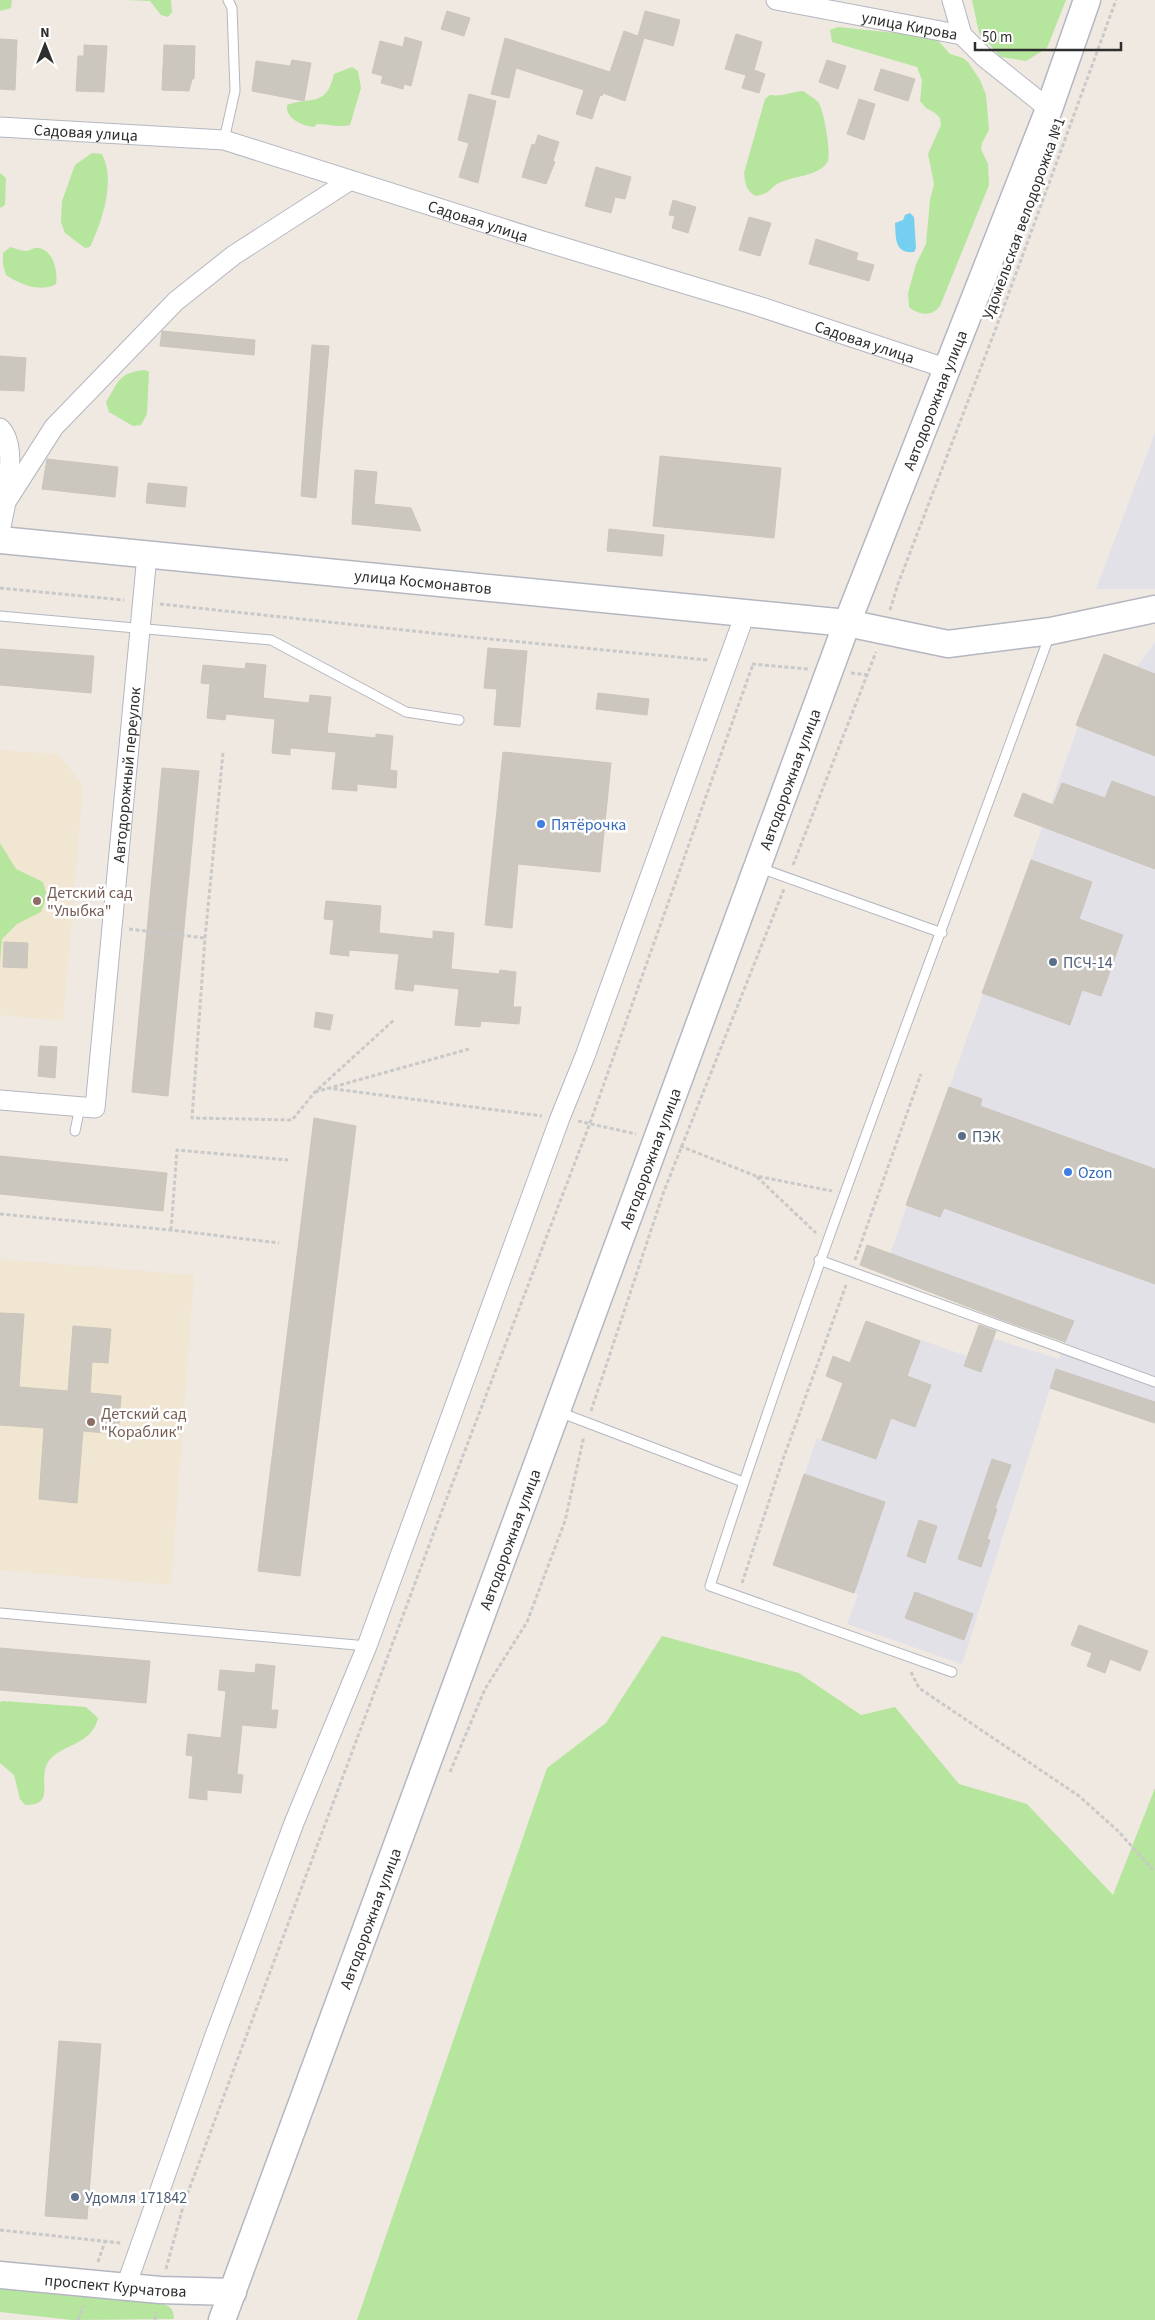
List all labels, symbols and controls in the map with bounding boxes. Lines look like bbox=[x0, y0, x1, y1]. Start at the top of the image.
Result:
street label: улица Кирова bbox=[860, 6, 959, 46]
north arrow bbox=[20, 20, 70, 70]
scale bar bbox=[975, 20, 1121, 52]
text: N bbox=[40, 23, 50, 43]
text: 50 m bbox=[982, 27, 1012, 48]
street label: Удомельская велодорожка №1 bbox=[977, 114, 1071, 323]
street label: Садовая улица bbox=[33, 119, 138, 147]
street label: Садовая улица bbox=[425, 195, 531, 248]
street label: Садовая улица bbox=[812, 316, 917, 369]
street label: Автодорожная улица bbox=[898, 327, 973, 474]
street label: улица Космонавтов bbox=[353, 565, 493, 600]
street label: Автодорожный переулок bbox=[108, 686, 147, 864]
street label: Автодорожная улица bbox=[754, 706, 826, 853]
place label: Пятёрочка bbox=[551, 814, 626, 836]
marker: Пятёрочка bbox=[535, 818, 547, 830]
place label: Детский сад "Улыбка" bbox=[47, 882, 133, 922]
marker: Детский сад "Улыбка" bbox=[31, 895, 43, 907]
place label: ПСЧ-14 bbox=[1063, 952, 1113, 974]
marker: ПСЧ-14 bbox=[1047, 956, 1059, 968]
street label: Автодорожная улица bbox=[615, 1085, 687, 1232]
place label: ПЭК bbox=[972, 1126, 1001, 1148]
marker: ПЭК bbox=[956, 1130, 968, 1142]
place label: Ozon bbox=[1078, 1162, 1113, 1184]
marker: Ozon bbox=[1062, 1166, 1074, 1178]
place label: Детский сад "Кораблик" bbox=[101, 1403, 187, 1443]
marker: Детский сад "Кораблик" bbox=[85, 1416, 97, 1428]
street label: Автодорожная улица bbox=[474, 1466, 546, 1613]
street label: Автодорожная улица bbox=[335, 1845, 407, 1992]
place label: Удомля 171842 bbox=[85, 2187, 187, 2209]
marker: Удомля 171842 bbox=[69, 2191, 81, 2203]
street label: проспект Курчатова bbox=[44, 2269, 187, 2303]

